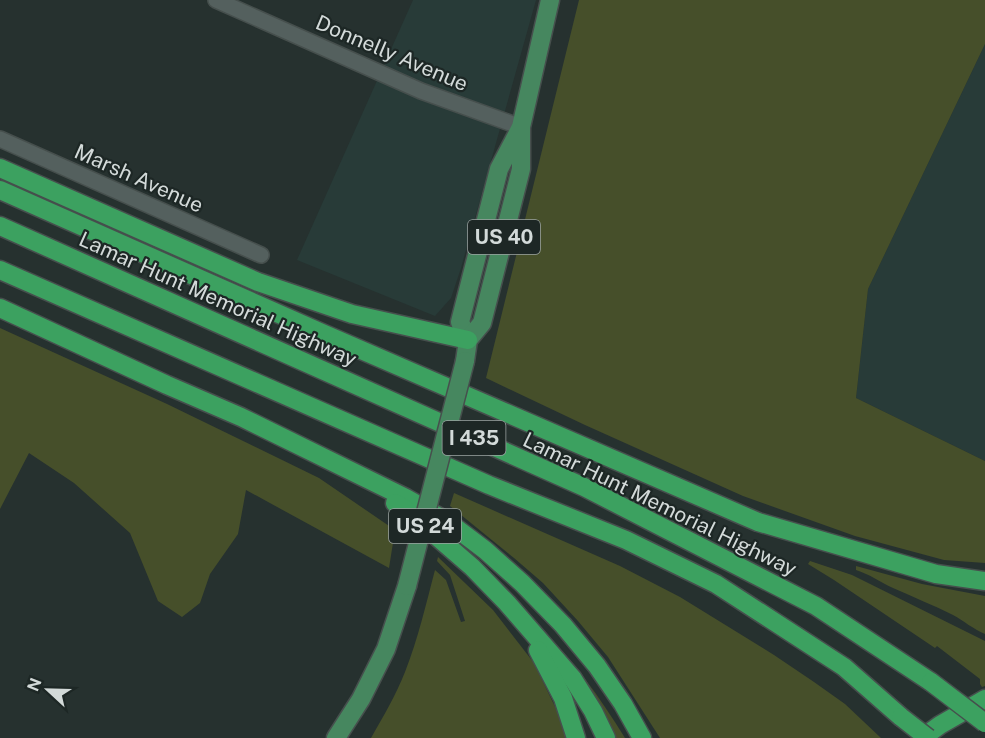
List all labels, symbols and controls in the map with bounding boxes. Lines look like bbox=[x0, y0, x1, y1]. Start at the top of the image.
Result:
street label: Donnelly Avenue bbox=[312, 10, 472, 96]
street label: Marsh Avenue bbox=[71, 138, 207, 218]
road number: US 40 bbox=[468, 220, 540, 254]
street label: Lamar Hunt Memorial Highway bbox=[75, 226, 361, 372]
road number: I 435 bbox=[442, 421, 506, 455]
street label: Lamar Hunt Memorial Highway bbox=[519, 427, 801, 581]
road number: US 24 bbox=[389, 509, 461, 543]
north arrow bbox=[18, 660, 78, 720]
text: N bbox=[23, 675, 46, 694]

